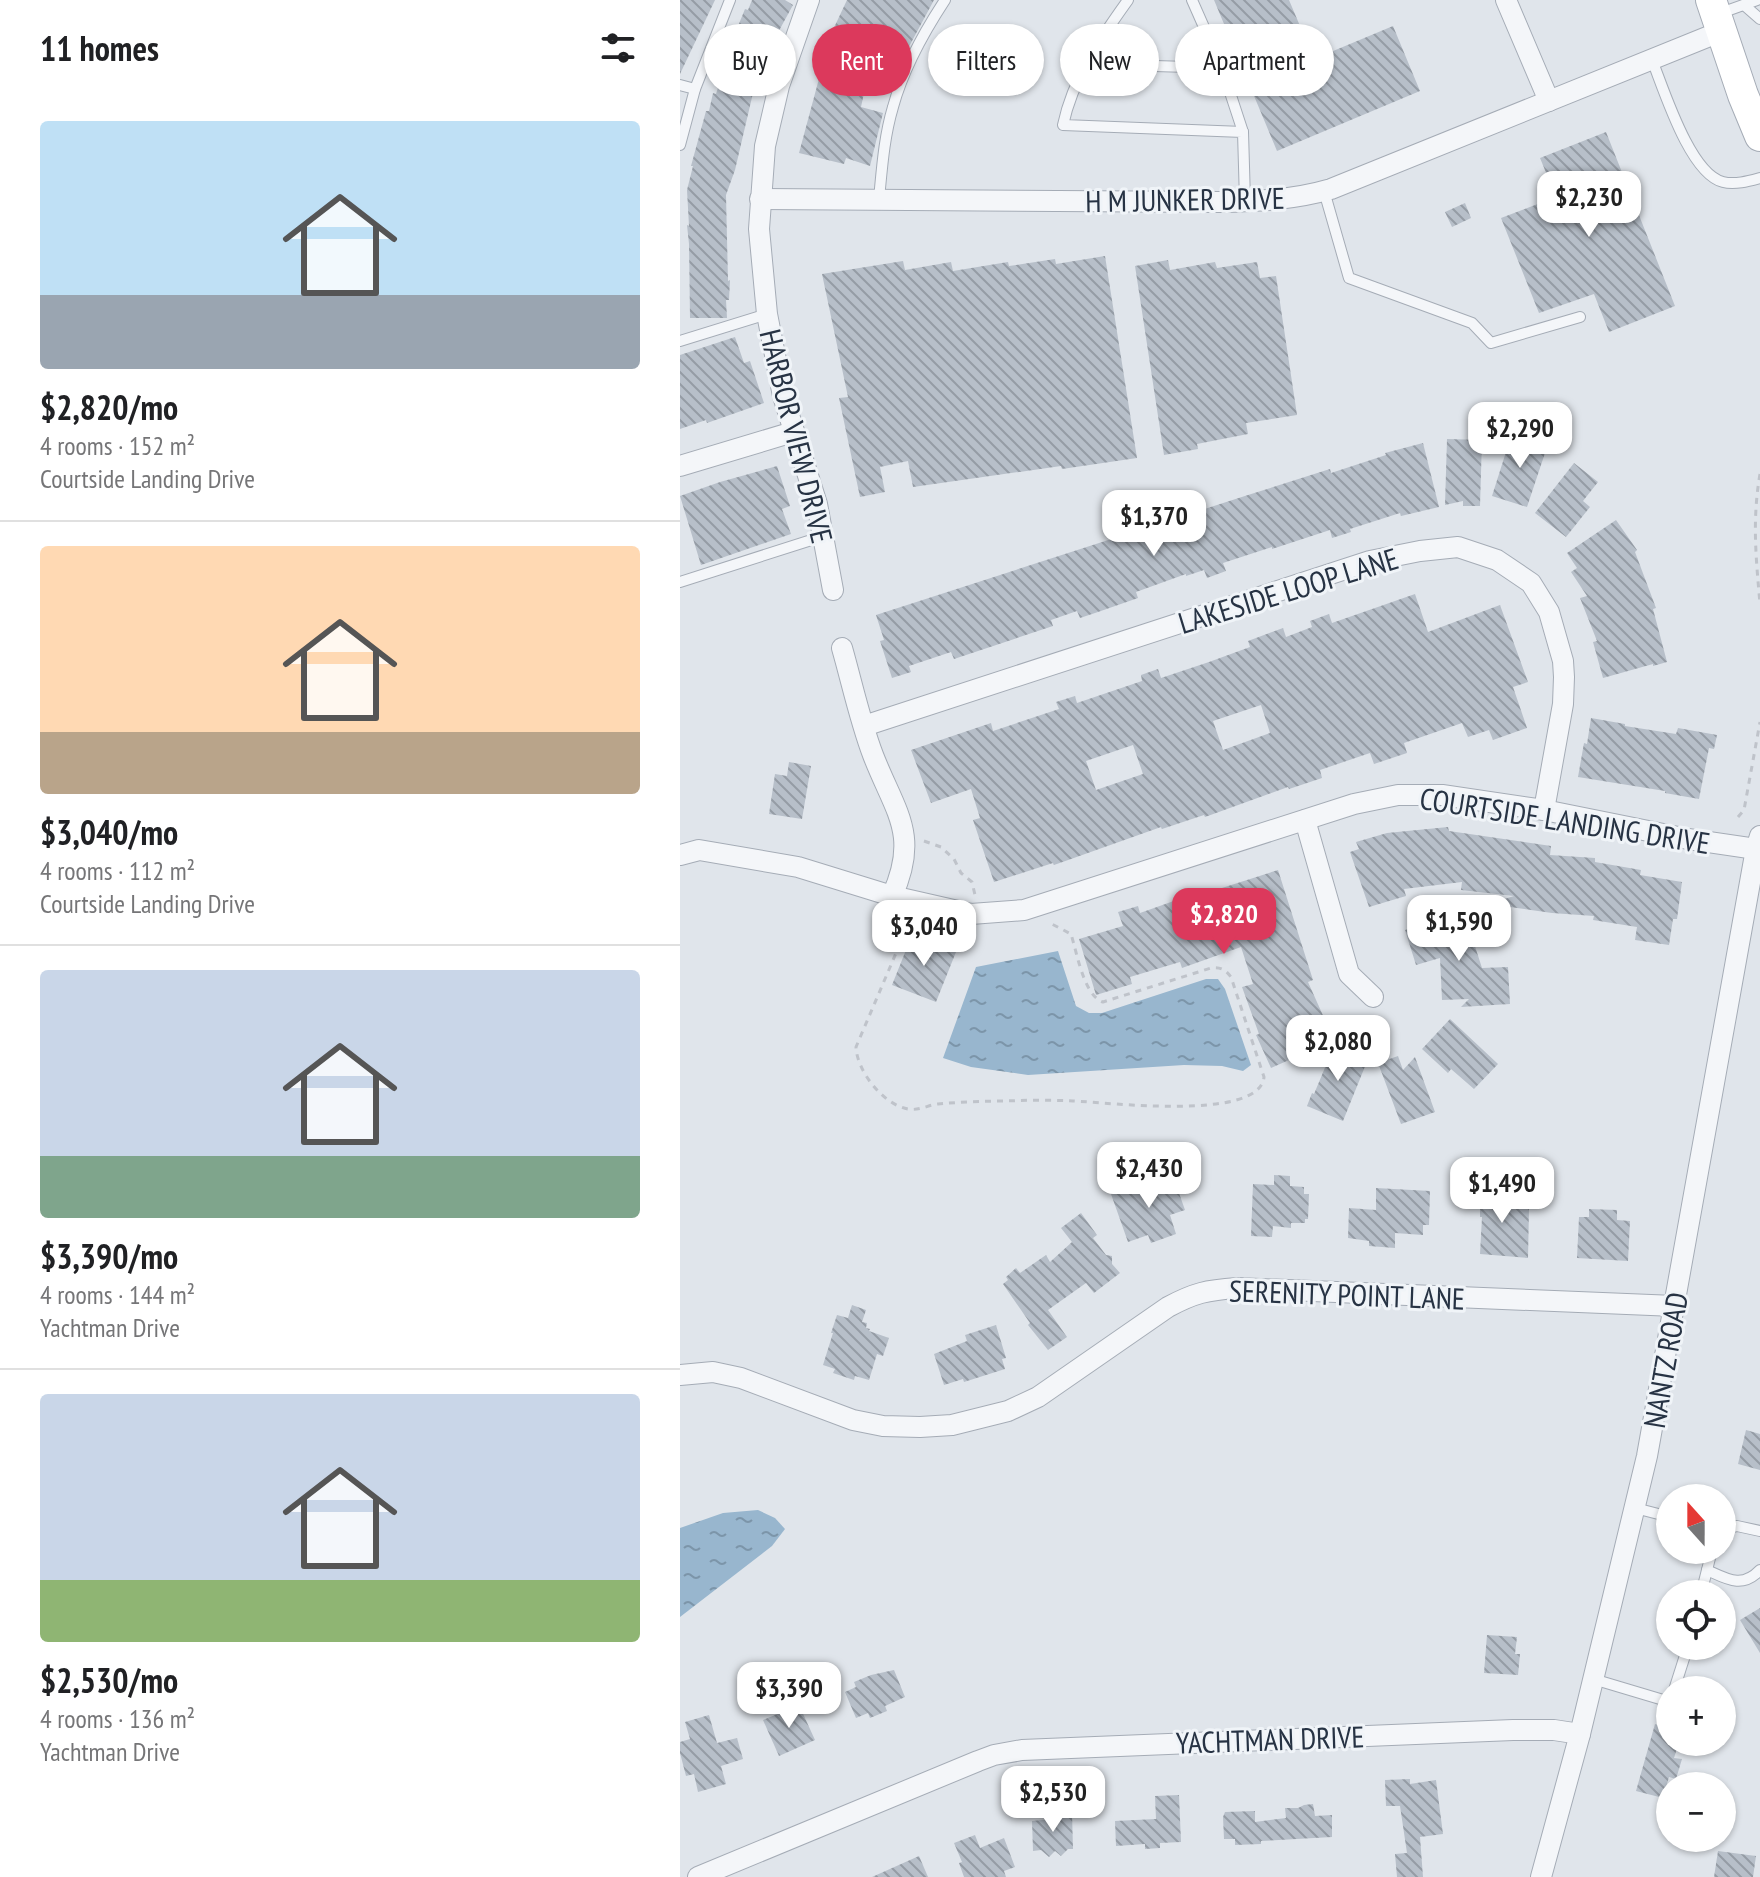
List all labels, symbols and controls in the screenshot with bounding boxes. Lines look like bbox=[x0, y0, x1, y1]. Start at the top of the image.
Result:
chip: Buy bbox=[704, 24, 796, 96]
chip: Rent bbox=[812, 24, 912, 96]
chip: Filters bbox=[928, 24, 1044, 96]
chip: New bbox=[1060, 24, 1159, 96]
chip: Apartment bbox=[1175, 24, 1334, 96]
text: 11 homes bbox=[40, 26, 159, 70]
icon: filters bbox=[596, 26, 640, 70]
pin: $2,230 bbox=[1524, 171, 1654, 239]
icon: home bbox=[268, 173, 412, 317]
street label: H M JUNKER DRIVE bbox=[1085, 178, 1285, 220]
text: $2,230 bbox=[1555, 180, 1623, 213]
street label: HARBOR VIEW DRIVE bbox=[752, 325, 842, 547]
text: $2,820/mo bbox=[40, 385, 178, 429]
pin: $2,290 bbox=[1455, 402, 1585, 470]
text: $2,290 bbox=[1486, 411, 1554, 444]
text: 4 rooms · 152 m² bbox=[40, 429, 195, 462]
text: Courtside Landing Drive bbox=[40, 462, 255, 495]
pin: $1,370 bbox=[1089, 490, 1219, 558]
text: $1,370 bbox=[1120, 499, 1188, 532]
street label: LAKESIDE LOOP LANE bbox=[1173, 538, 1403, 642]
icon: home bbox=[268, 598, 412, 742]
street label: COURTSIDE LANDING DRIVE bbox=[1417, 778, 1713, 862]
text: $3,040/mo bbox=[40, 810, 178, 854]
text: 4 rooms · 112 m² bbox=[40, 854, 195, 887]
text: Courtside Landing Drive bbox=[40, 887, 255, 920]
pin: $2,820 bbox=[1159, 888, 1289, 956]
pin: $1,590 bbox=[1394, 895, 1524, 963]
text: $2,820 bbox=[1190, 897, 1258, 930]
pin: $3,040 bbox=[859, 900, 989, 968]
text: $1,590 bbox=[1425, 904, 1493, 937]
text: $3,040 bbox=[890, 909, 958, 942]
pin: $2,080 bbox=[1273, 1015, 1403, 1083]
icon: home bbox=[268, 1022, 412, 1166]
text: $2,080 bbox=[1304, 1024, 1372, 1057]
pin: $2,430 bbox=[1084, 1142, 1214, 1210]
text: $2,430 bbox=[1115, 1151, 1183, 1184]
pin: $1,490 bbox=[1437, 1157, 1567, 1225]
text: $1,490 bbox=[1468, 1166, 1536, 1199]
text: $3,390/mo bbox=[40, 1234, 178, 1278]
street label: SERENITY POINT LANE bbox=[1229, 1270, 1465, 1318]
text: 4 rooms · 144 m² bbox=[40, 1278, 195, 1311]
street label: NANTZ ROAD bbox=[1634, 1289, 1696, 1431]
text: Yachtman Drive bbox=[40, 1311, 180, 1344]
icon: home bbox=[268, 1446, 412, 1590]
north arrow bbox=[1656, 1484, 1736, 1564]
map controls bbox=[1656, 1484, 1736, 1852]
button: locate bbox=[1656, 1580, 1736, 1660]
text: $2,530/mo bbox=[40, 1658, 178, 1702]
pin: $3,390 bbox=[724, 1662, 854, 1730]
text: $3,390 bbox=[755, 1671, 823, 1704]
button: + bbox=[1656, 1676, 1736, 1756]
text: 4 rooms · 136 m² bbox=[40, 1702, 195, 1735]
street label: YACHTMAN DRIVE bbox=[1175, 1716, 1365, 1762]
text: Yachtman Drive bbox=[40, 1735, 180, 1768]
pin: $2,530 bbox=[988, 1766, 1118, 1834]
button: − bbox=[1656, 1772, 1736, 1852]
text: $2,530 bbox=[1019, 1775, 1087, 1808]

